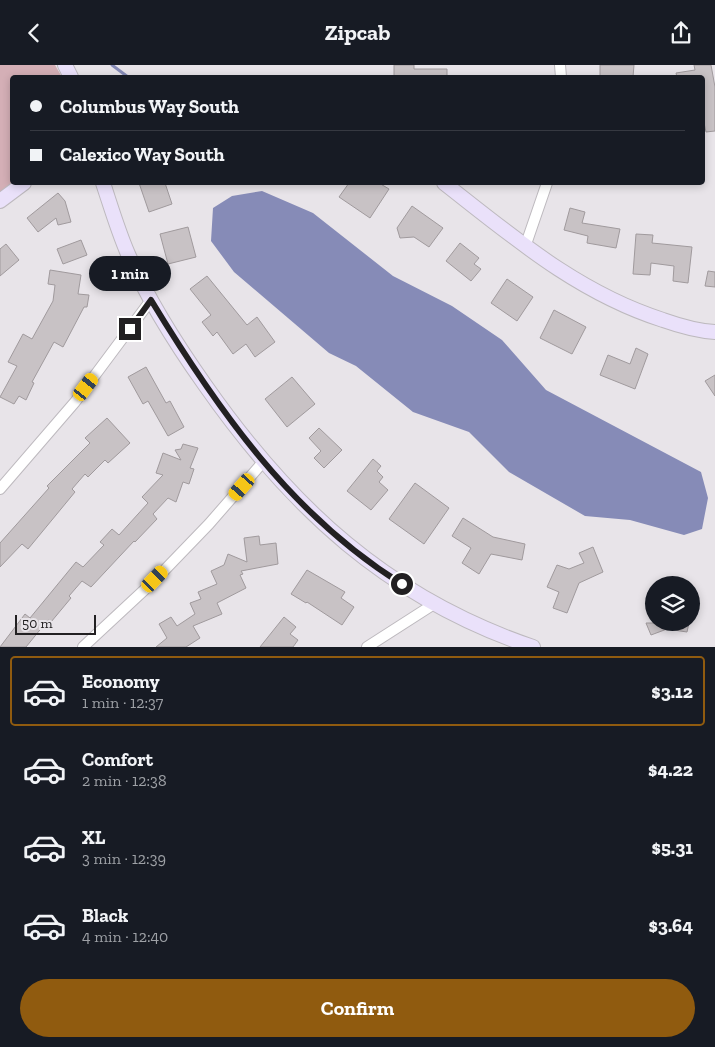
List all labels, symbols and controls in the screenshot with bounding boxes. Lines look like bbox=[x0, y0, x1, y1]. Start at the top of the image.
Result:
icon: back bbox=[20, 19, 48, 47]
text: Zipcab bbox=[325, 19, 390, 46]
icon: share bbox=[667, 19, 695, 47]
text: Columbus Way South bbox=[60, 95, 239, 118]
text: Calexico Way South bbox=[60, 143, 225, 166]
callout: 1 min bbox=[89, 257, 171, 291]
text: 1 min bbox=[111, 264, 149, 283]
route end bbox=[119, 318, 141, 340]
car bbox=[70, 371, 101, 403]
car bbox=[226, 471, 257, 503]
car bbox=[139, 563, 170, 595]
route start bbox=[391, 573, 413, 595]
map controls bbox=[645, 576, 700, 631]
button: layers bbox=[645, 576, 700, 631]
scale bar bbox=[15, 612, 96, 635]
text: 50 m bbox=[22, 615, 53, 632]
icon: car bbox=[22, 669, 67, 714]
text: Economy bbox=[82, 670, 160, 693]
text: $3.12 bbox=[651, 680, 693, 703]
text: 1 min · 12:37 bbox=[82, 693, 163, 712]
icon: car bbox=[22, 747, 67, 792]
text: Comfort bbox=[82, 748, 153, 771]
text: $4.22 bbox=[648, 758, 693, 781]
text: 2 min · 12:38 bbox=[82, 771, 167, 790]
icon: car bbox=[22, 825, 67, 870]
text: XL bbox=[82, 826, 105, 849]
text: $5.31 bbox=[652, 836, 693, 859]
text: 3 min · 12:39 bbox=[82, 849, 166, 868]
icon: car bbox=[22, 903, 67, 948]
text: Black bbox=[82, 904, 128, 927]
text: $3.64 bbox=[648, 914, 693, 937]
text: 4 min · 12:40 bbox=[82, 927, 168, 946]
button: Confirm bbox=[20, 979, 695, 1037]

